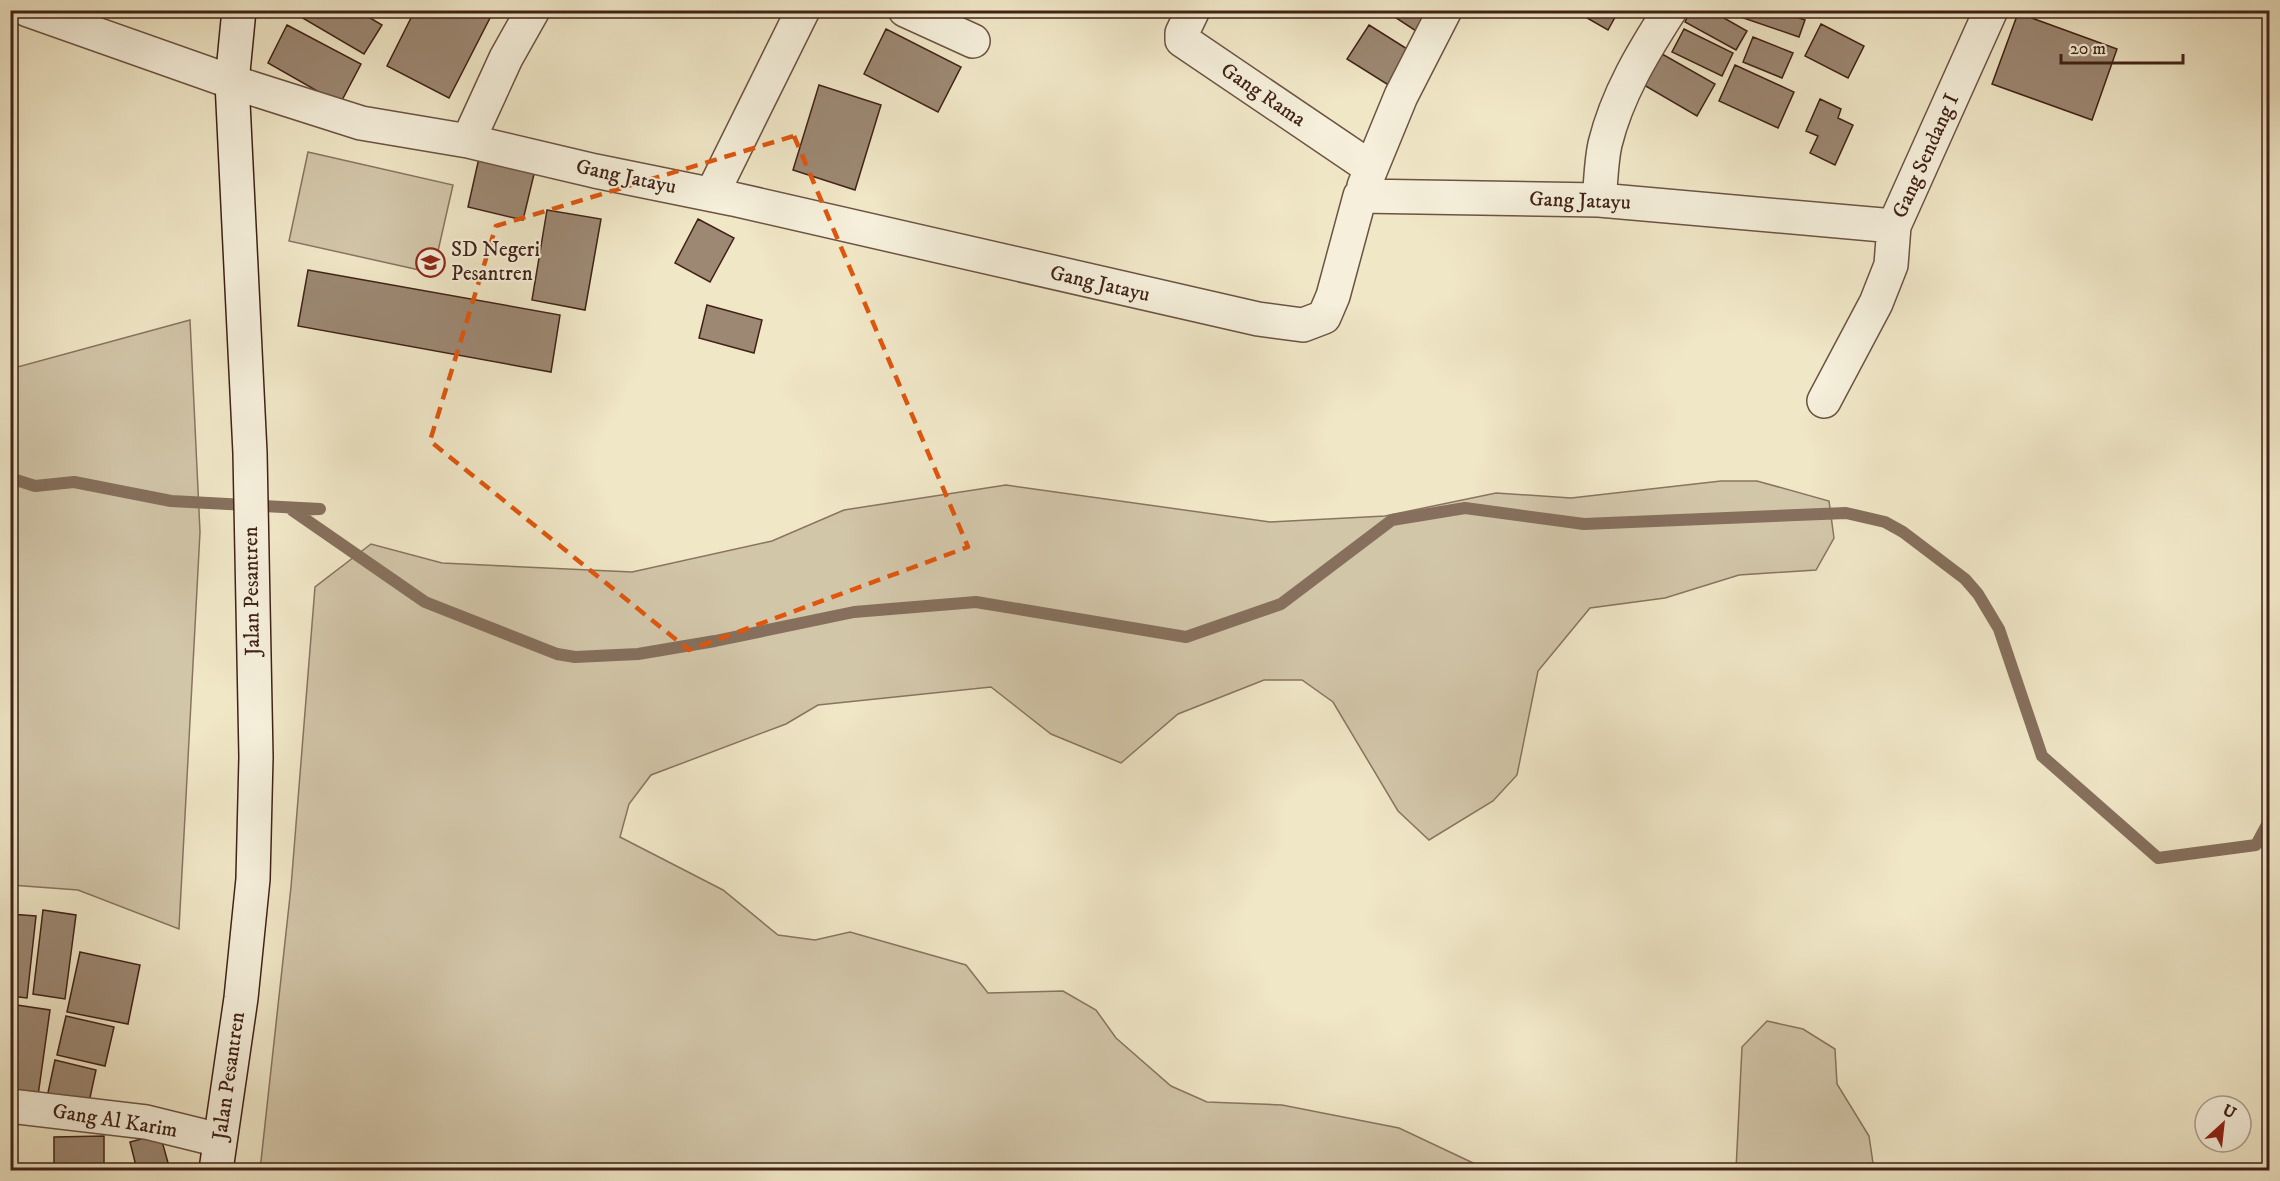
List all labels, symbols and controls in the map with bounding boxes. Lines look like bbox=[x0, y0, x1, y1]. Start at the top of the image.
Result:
scale bar bbox=[2061, 27, 2182, 65]
text: 20 m bbox=[2070, 38, 2106, 60]
street label: Gang Rama bbox=[1216, 57, 1310, 133]
street label: Gang Sendang I bbox=[1887, 90, 1965, 222]
street label: Gang Jatayu bbox=[574, 154, 678, 200]
street label: Gang Jatayu bbox=[1529, 186, 1631, 216]
place label: SD Negeri Pesantren bbox=[451, 237, 540, 287]
school or university icon: SD Negeri Pesantren bbox=[414, 246, 446, 278]
street label: Gang Jatayu bbox=[1047, 260, 1153, 308]
street label: Jalan Pesantren bbox=[238, 526, 266, 658]
street label: Jalan Pesantren bbox=[207, 1010, 251, 1144]
north arrow bbox=[2193, 1094, 2253, 1154]
street label: Gang Al Karim bbox=[51, 1098, 180, 1144]
text: U bbox=[2219, 1100, 2240, 1124]

